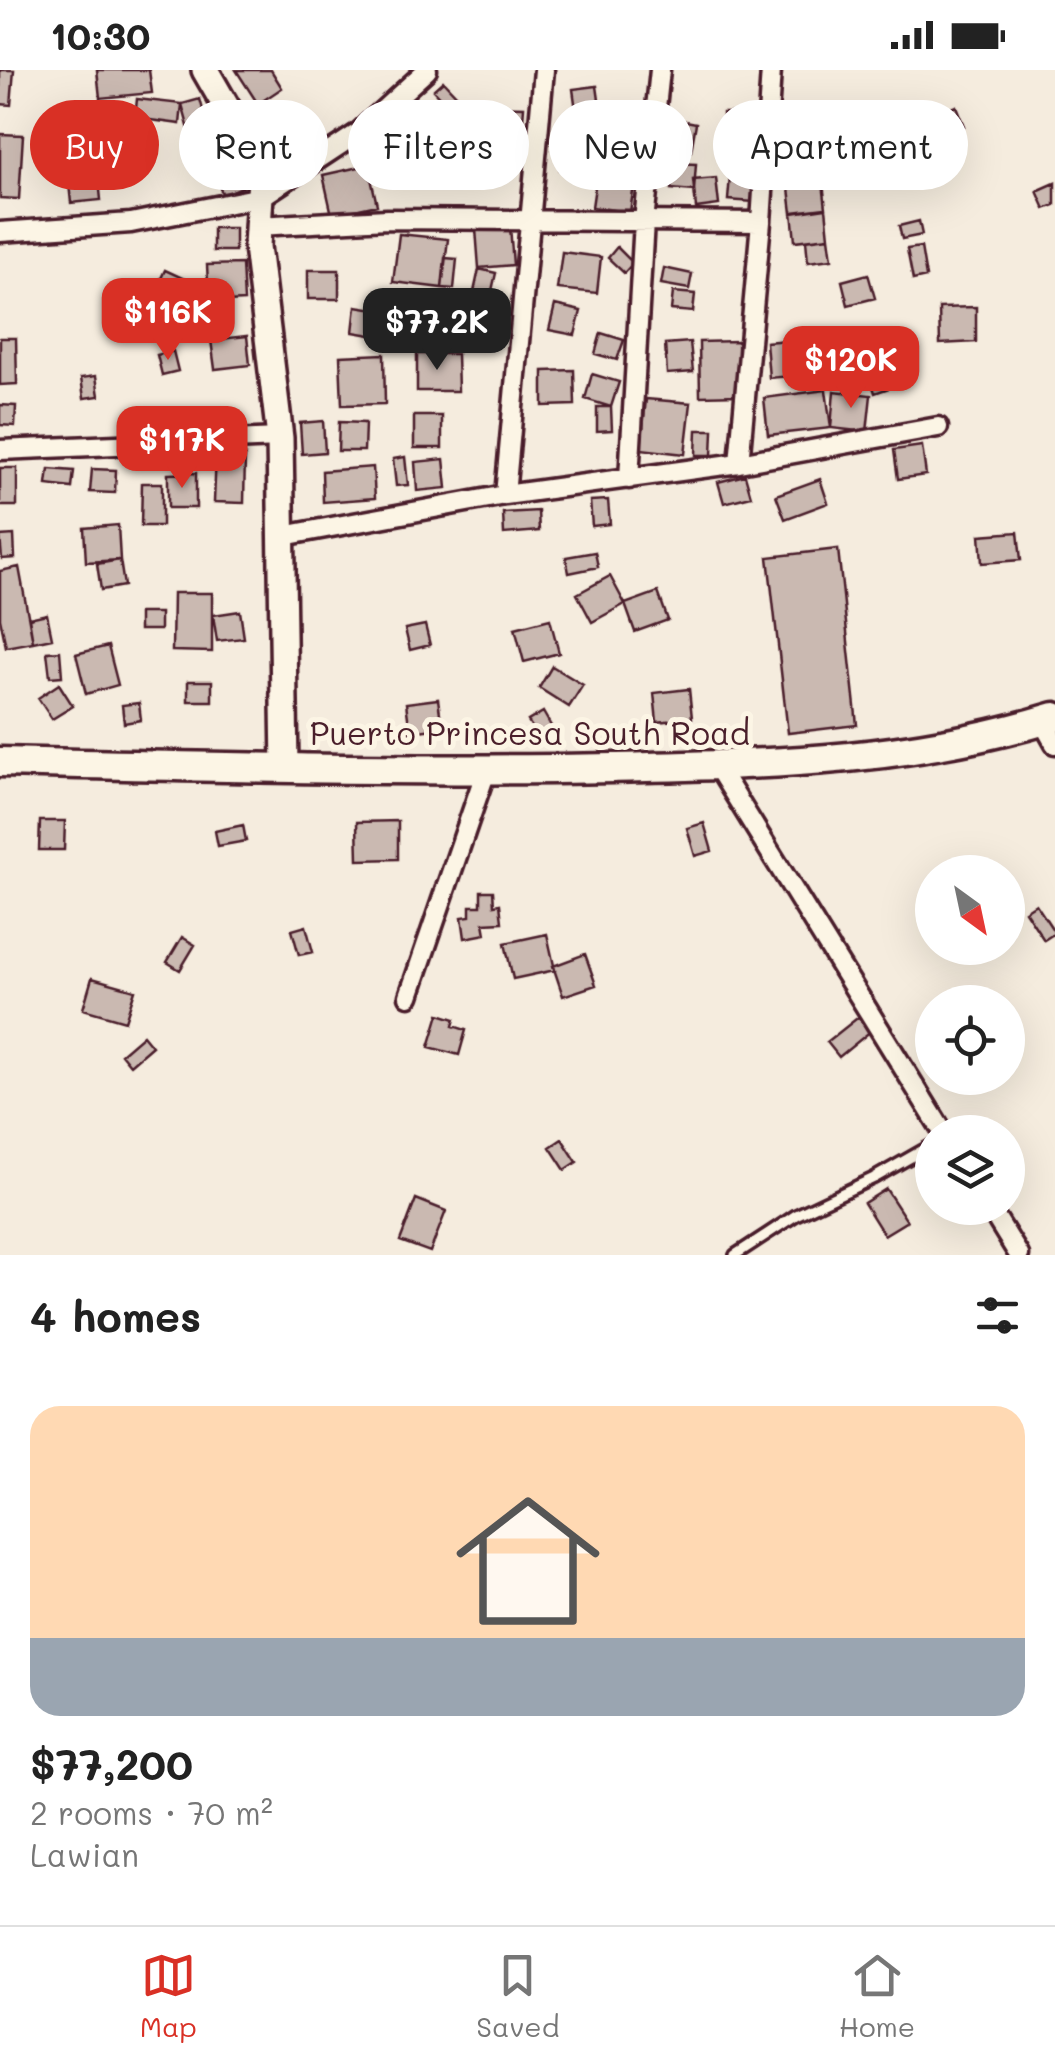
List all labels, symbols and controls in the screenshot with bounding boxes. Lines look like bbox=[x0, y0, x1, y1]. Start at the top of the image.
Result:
text: 10:30 bbox=[50, 10, 151, 60]
chip: Buy bbox=[30, 100, 159, 190]
chip: Rent bbox=[179, 100, 328, 190]
chip: Filters bbox=[348, 100, 529, 190]
chip: New bbox=[549, 100, 693, 190]
chip: Apartment bbox=[713, 100, 968, 190]
pin: $116K bbox=[98, 278, 238, 363]
pin: $77.2K bbox=[356, 288, 518, 373]
text: $116K bbox=[124, 289, 212, 331]
text: $77.2K bbox=[385, 299, 489, 341]
pin: $120K bbox=[781, 326, 921, 411]
text: $120K bbox=[804, 337, 898, 379]
pin: $117K bbox=[112, 406, 252, 491]
text: $117K bbox=[138, 417, 226, 459]
street label: Puerto Princesa South Road bbox=[310, 711, 750, 753]
north arrow bbox=[915, 855, 1025, 965]
map controls bbox=[915, 855, 1025, 1225]
button: locate bbox=[915, 985, 1025, 1095]
button: layers bbox=[915, 1115, 1025, 1225]
text: 4 homes bbox=[30, 1288, 201, 1343]
icon: filters bbox=[970, 1288, 1025, 1343]
icon: home bbox=[438, 1471, 618, 1651]
text: $77,200 bbox=[30, 1736, 193, 1791]
text: 2 rooms · 70 m² bbox=[30, 1791, 273, 1833]
text: Lawian bbox=[30, 1833, 139, 1875]
tab: Map bbox=[140, 1948, 197, 2044]
tab: Saved bbox=[476, 1948, 559, 2044]
tab: Home bbox=[839, 1948, 915, 2044]

